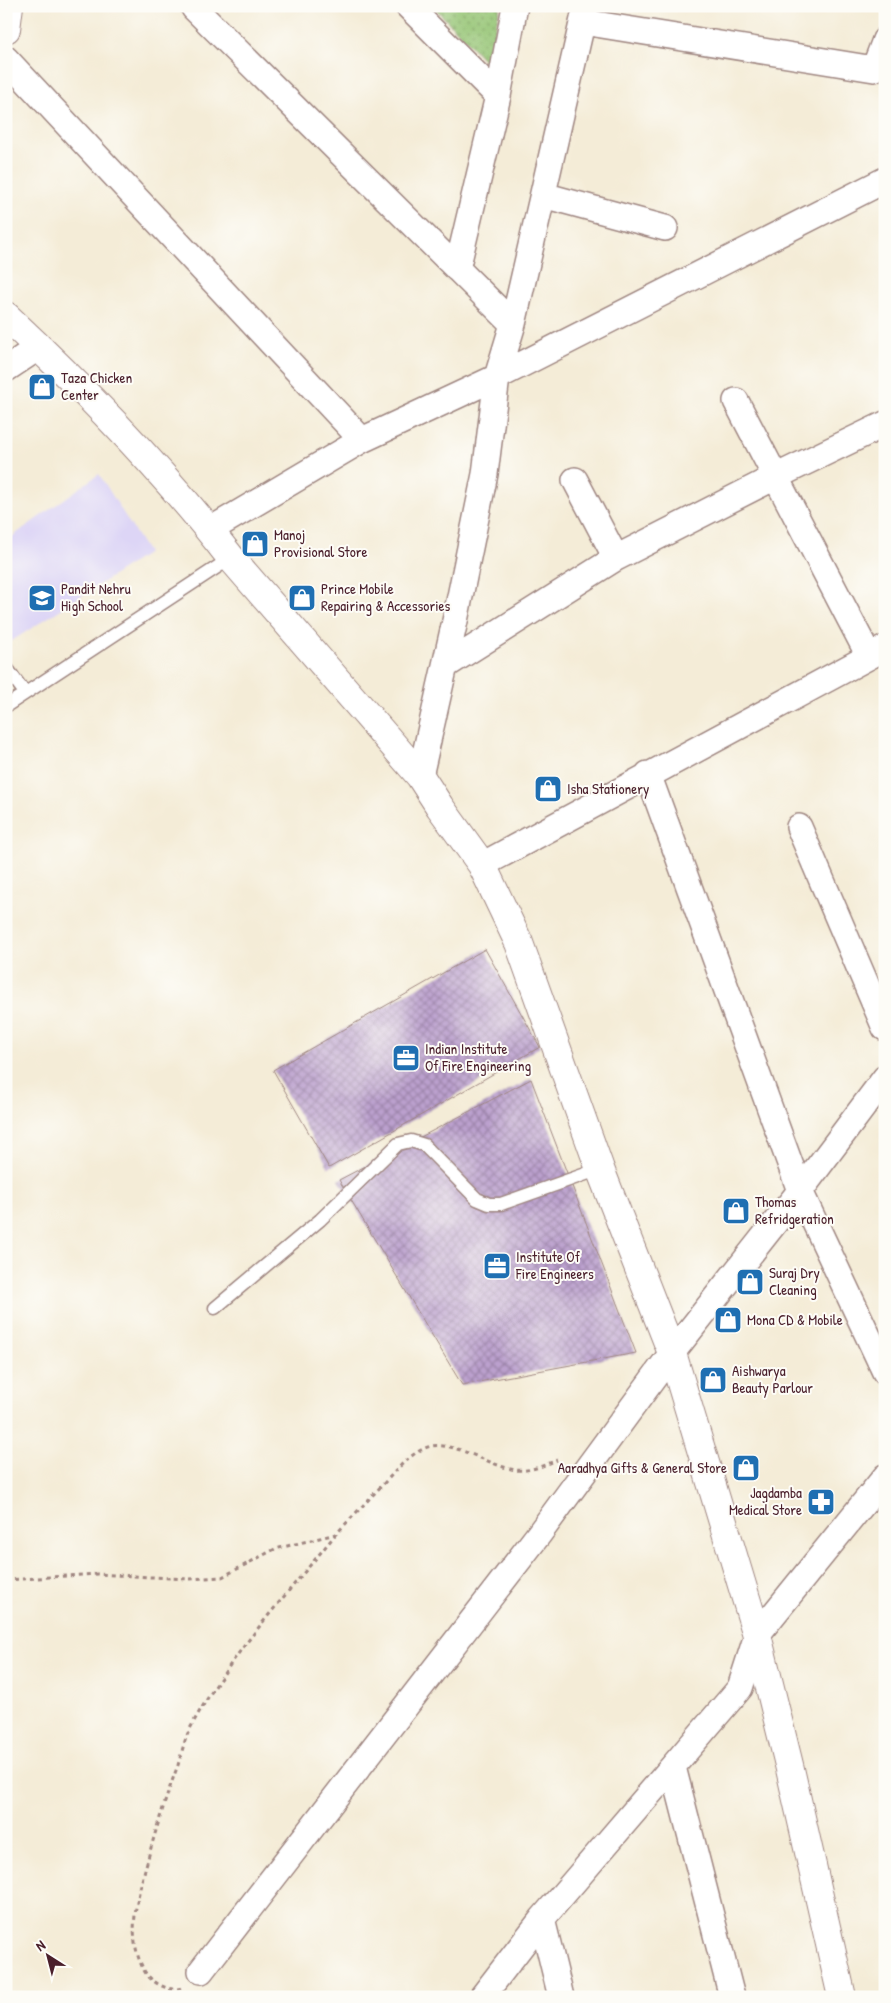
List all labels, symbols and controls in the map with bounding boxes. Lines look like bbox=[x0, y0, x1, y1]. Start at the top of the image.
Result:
place label: Taza Chicken Center bbox=[61, 367, 133, 405]
shop icon: Taza Chicken Center bbox=[27, 372, 57, 402]
place label: Manoj Provisional Store bbox=[274, 524, 368, 562]
shop icon: Manoj Provisional Store bbox=[240, 529, 270, 559]
place label: Pandit Nehru High School bbox=[61, 578, 131, 616]
place label: Prince Mobile Repairing & Accessories bbox=[321, 578, 451, 616]
school or university icon: Pandit Nehru High School bbox=[27, 583, 57, 613]
shop icon: Prince Mobile Repairing & Accessories bbox=[287, 583, 317, 613]
shop icon: Isha Stationery bbox=[533, 774, 563, 804]
place label: Isha Stationery bbox=[567, 778, 649, 799]
place label: Indian Institute Of Fire Engineering bbox=[425, 1038, 531, 1076]
office icon: Indian Institute Of Fire Engineering bbox=[391, 1043, 421, 1073]
place label: Thomas Refridgeration bbox=[755, 1191, 834, 1229]
shop icon: Thomas Refridgeration bbox=[721, 1196, 751, 1226]
place label: Institute Of Fire Engineers bbox=[515, 1246, 594, 1284]
office icon: Institute Of Fire Engineers bbox=[482, 1251, 512, 1281]
place label: Suraj Dry Cleaning bbox=[769, 1262, 820, 1300]
shop icon: Suraj Dry Cleaning bbox=[735, 1267, 765, 1297]
shop icon: Mona CD & Mobile bbox=[713, 1305, 743, 1335]
place label: Mona CD & Mobile bbox=[747, 1309, 843, 1330]
place label: Aishwarya Beauty Parlour bbox=[732, 1360, 813, 1398]
shop icon: Aishwarya Beauty Parlour bbox=[698, 1365, 728, 1395]
shop icon: Aaradhya Gifts & General Store bbox=[731, 1453, 761, 1483]
place label: Aaradhya Gifts & General Store bbox=[558, 1457, 727, 1478]
place label: Jagdamba Medical Store bbox=[729, 1482, 802, 1520]
pharmacy icon: Jagdamba Medical Store bbox=[806, 1487, 836, 1517]
north arrow bbox=[22, 1930, 72, 1980]
text: N bbox=[31, 1935, 49, 1955]

